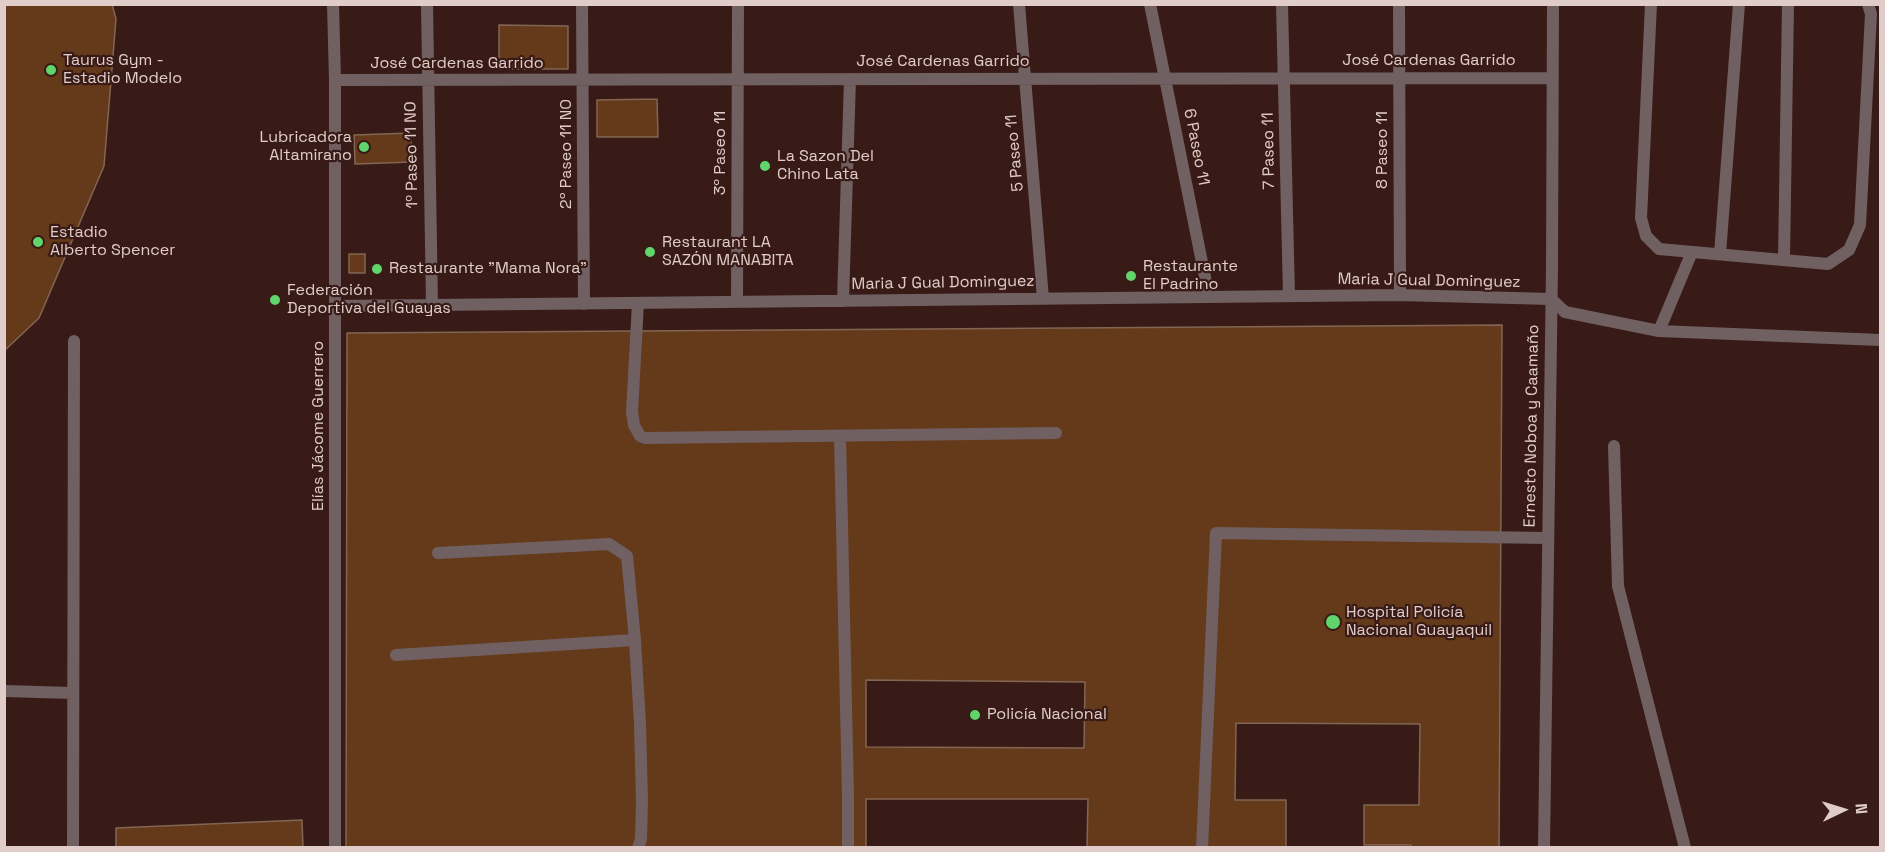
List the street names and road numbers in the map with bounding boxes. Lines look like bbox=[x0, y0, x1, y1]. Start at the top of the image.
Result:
street label: José Cardenas Garrido bbox=[1342, 51, 1516, 71]
street label: José Cardenas Garrido bbox=[856, 52, 1030, 72]
street label: José Cardenas Garrido bbox=[370, 54, 544, 74]
street label: 2º Paseo 11 NO bbox=[557, 99, 577, 209]
street label: 1º Paseo 11 NO bbox=[401, 101, 423, 209]
street label: 6 Paseo 11 bbox=[1179, 107, 1213, 187]
street label: 3º Paseo 11 bbox=[711, 111, 731, 195]
street label: 8 Paseo 11 bbox=[1373, 111, 1393, 189]
street label: 7 Paseo 11 bbox=[1259, 112, 1279, 190]
street label: 5 Paseo 11 bbox=[1002, 114, 1028, 192]
street label: Maria J Gual Dominguez bbox=[1337, 270, 1521, 292]
street label: Maria J Gual Dominguez bbox=[851, 272, 1035, 294]
street label: Ernesto Noboa y Caamaño bbox=[1521, 324, 1543, 528]
street label: Elías Jácome Guerrero bbox=[309, 341, 329, 511]

